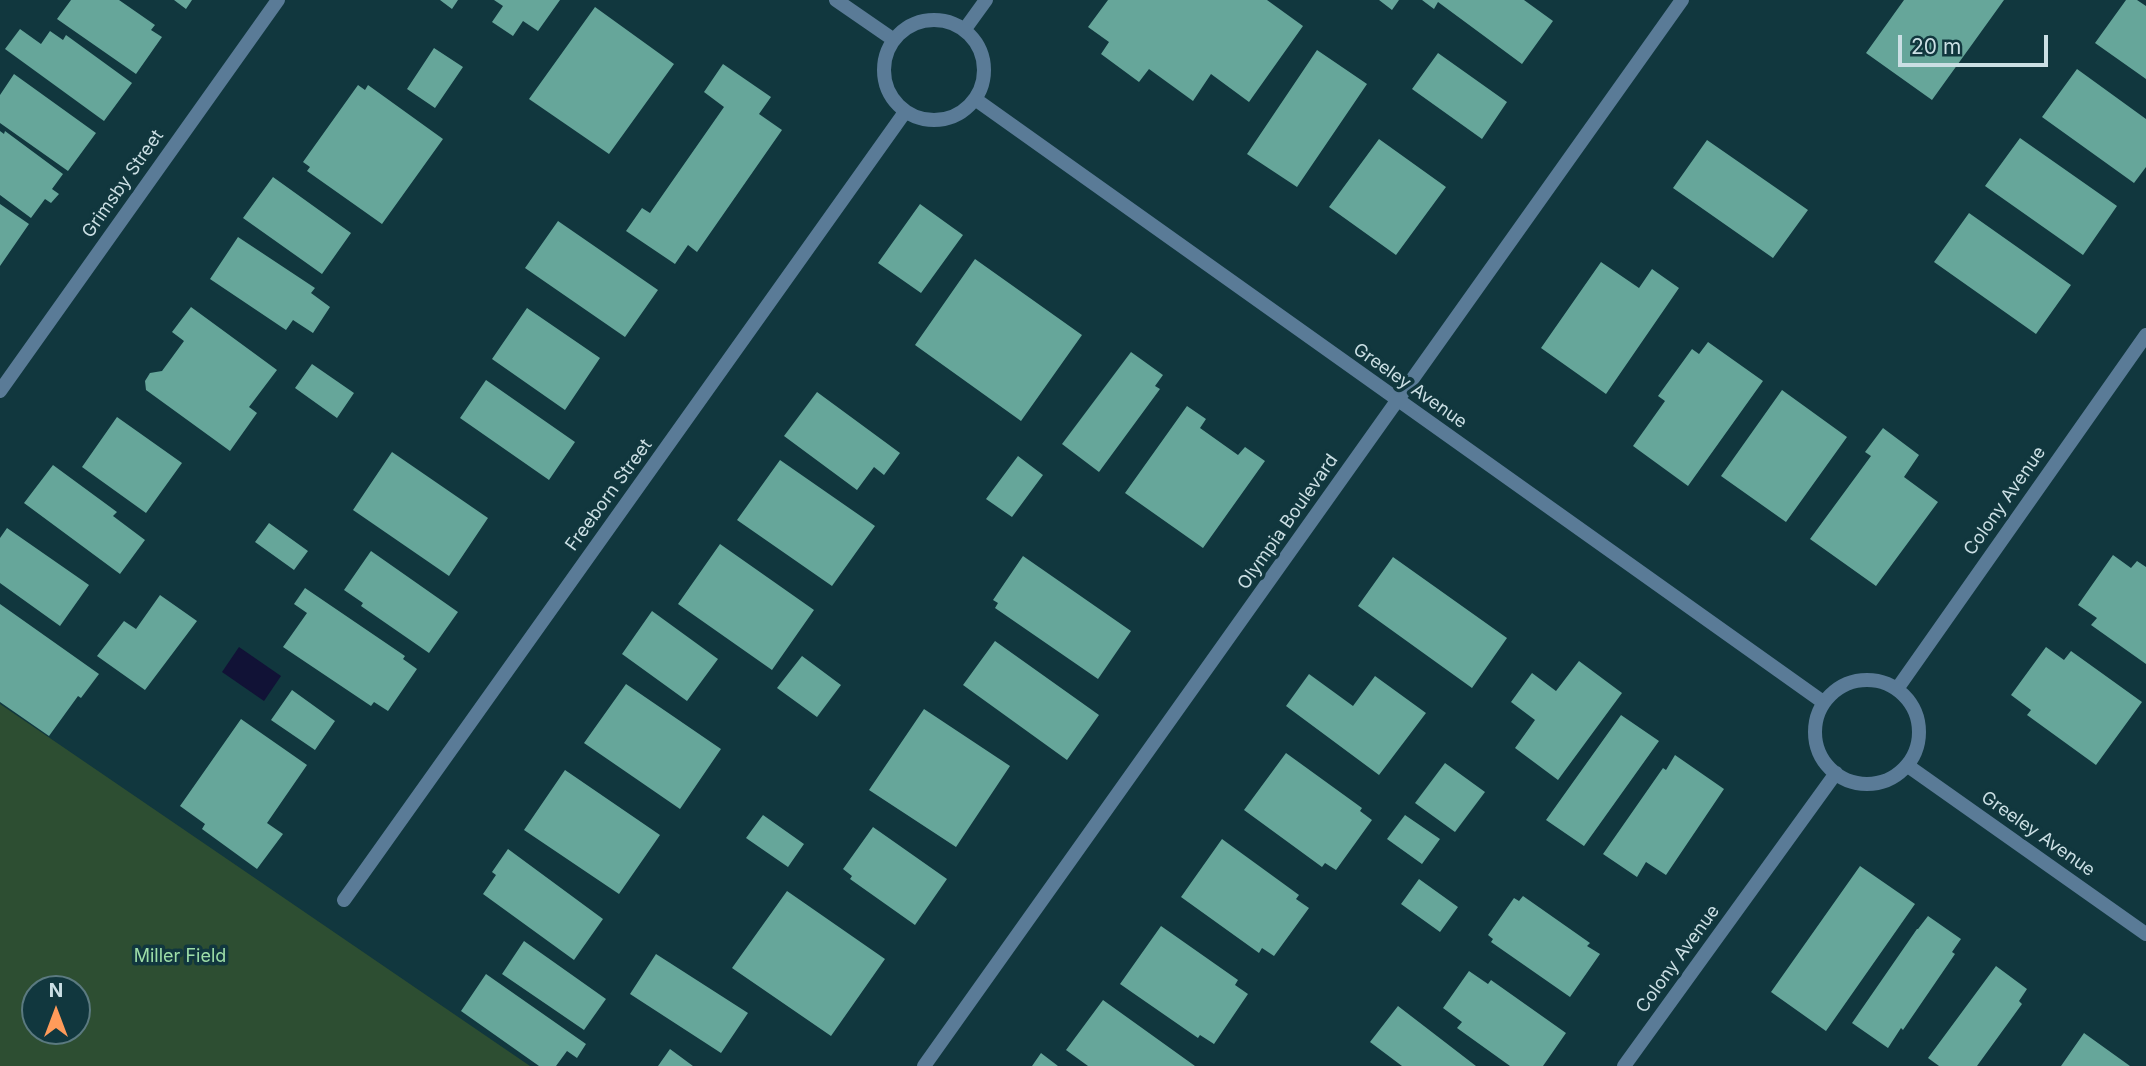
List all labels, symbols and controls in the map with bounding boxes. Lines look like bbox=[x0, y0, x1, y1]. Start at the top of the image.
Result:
scale bar bbox=[1901, 21, 2052, 65]
text: 20 m bbox=[1911, 34, 1961, 59]
street label: Grimsby Street bbox=[78, 126, 168, 242]
street label: Greeley Avenue bbox=[1349, 339, 1471, 433]
street label: Freeborn Street bbox=[561, 435, 657, 555]
street label: Colony Avenue bbox=[1959, 442, 2051, 560]
street label: Olympia Boulevard bbox=[1233, 450, 1343, 594]
street label: Greeley Avenue bbox=[1977, 787, 2099, 881]
street label: Colony Avenue bbox=[1632, 901, 1724, 1017]
park label: Miller Field bbox=[134, 946, 226, 968]
north arrow bbox=[21, 975, 91, 1045]
text: N bbox=[49, 979, 63, 1002]

